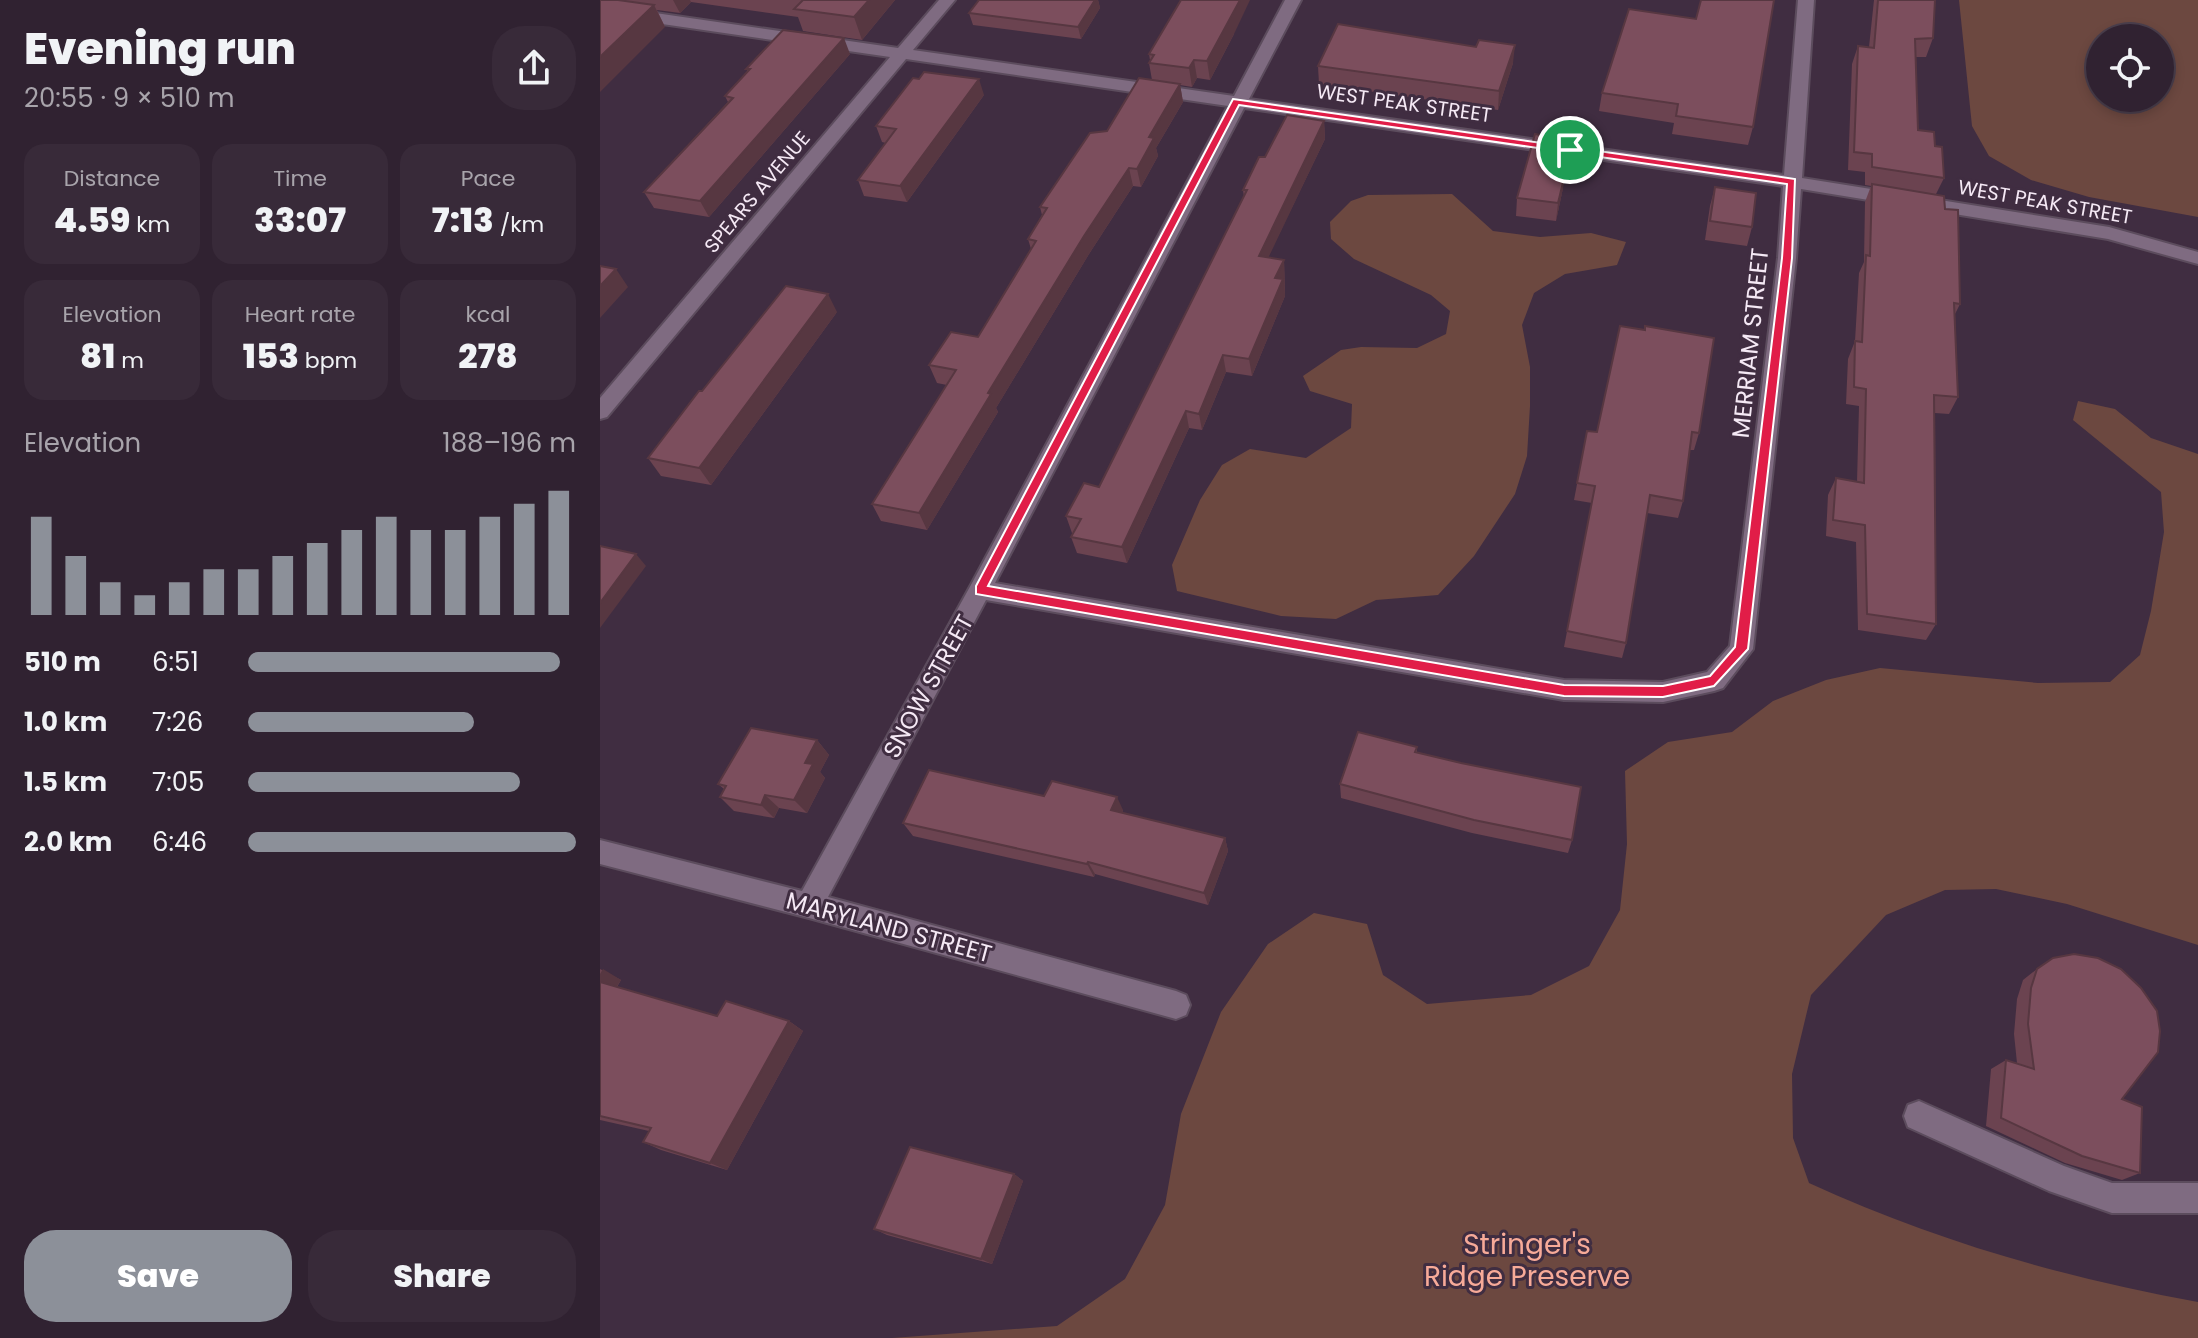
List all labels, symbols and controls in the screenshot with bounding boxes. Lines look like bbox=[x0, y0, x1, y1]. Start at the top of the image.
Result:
text: Evening run bbox=[24, 18, 296, 79]
map controls bbox=[2086, 24, 2174, 112]
button: locate bbox=[2086, 24, 2174, 112]
button: share bbox=[492, 26, 576, 110]
street label: WEST PEAK STREET bbox=[1315, 77, 1493, 129]
text: 20:55 · 9 × 510 m bbox=[24, 80, 235, 116]
pin bbox=[1536, 116, 1604, 184]
street label: SPEARS AVENUE bbox=[698, 125, 816, 259]
icon: arrive bbox=[1548, 128, 1592, 172]
text: Distance bbox=[64, 163, 160, 194]
text: Time bbox=[273, 163, 327, 194]
text: Pace bbox=[461, 163, 515, 194]
street label: WEST PEAK STREET bbox=[1956, 173, 2134, 231]
text: 4.59 bbox=[54, 196, 130, 244]
text: 33:07 bbox=[254, 196, 346, 244]
text: 7:13 bbox=[432, 196, 494, 244]
text: km bbox=[130, 209, 170, 240]
text: /km bbox=[494, 209, 544, 240]
street label: MERRIAM STREET bbox=[1724, 246, 1776, 439]
text: Elevation bbox=[62, 299, 162, 330]
text: Heart rate bbox=[245, 299, 355, 330]
text: kcal bbox=[466, 299, 510, 330]
text: 81 bbox=[80, 332, 115, 380]
text: 153 bbox=[243, 332, 299, 380]
text: 278 bbox=[458, 332, 518, 380]
text: m bbox=[115, 345, 144, 376]
text: bpm bbox=[299, 345, 357, 376]
text: Elevation bbox=[24, 425, 141, 461]
text: 188–196 m bbox=[442, 425, 576, 461]
street label: SNOW STREET bbox=[875, 608, 981, 764]
text: 510 m bbox=[24, 644, 101, 680]
text: 6:51 bbox=[152, 644, 199, 680]
text: 1.0 km bbox=[24, 704, 107, 740]
text: 7:26 bbox=[152, 704, 203, 740]
text: 1.5 km bbox=[24, 764, 107, 800]
text: 7:05 bbox=[152, 764, 204, 800]
text: 2.0 km bbox=[24, 824, 112, 860]
text: 6:46 bbox=[152, 824, 207, 860]
street label: MARYLAND STREET bbox=[783, 884, 995, 970]
park label: Stringer's Ridge Preserve bbox=[1424, 1225, 1630, 1296]
button: Save bbox=[24, 1230, 292, 1322]
button: Share bbox=[308, 1230, 576, 1322]

